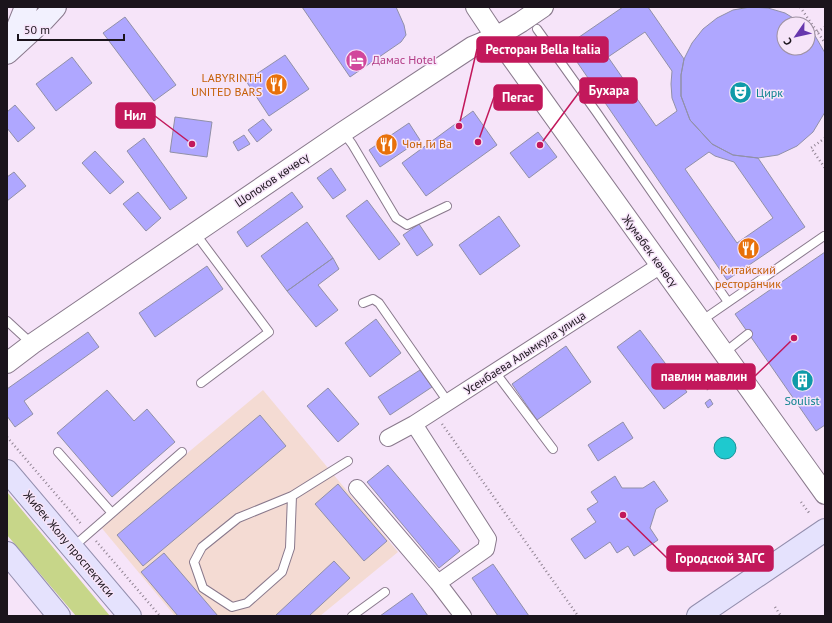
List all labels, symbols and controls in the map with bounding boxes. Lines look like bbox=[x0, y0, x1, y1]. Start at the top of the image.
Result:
scale bar bbox=[18, 16, 124, 42]
north arrow bbox=[776, 16, 816, 56]
text: 50 m bbox=[24, 22, 50, 37]
text: С bbox=[780, 35, 795, 48]
callout: Ресторан Bella Italia bbox=[477, 37, 608, 62]
text: Ресторан Bella Italia bbox=[485, 41, 601, 58]
hotel icon: Дамас Hotel bbox=[344, 47, 370, 73]
place label: Дамас Hotel bbox=[372, 52, 437, 67]
place label: LABYRINTH UNITED BARS bbox=[191, 70, 262, 99]
restaurant icon: LABYRINTH UNITED BARS bbox=[264, 72, 290, 98]
callout: Бухара bbox=[580, 78, 637, 103]
theatre icon: Цирк bbox=[727, 80, 753, 106]
text: Бухара bbox=[589, 82, 629, 99]
callout: Пегас bbox=[494, 85, 542, 110]
place label: Цирк bbox=[756, 85, 783, 100]
text: Пегас bbox=[502, 89, 534, 106]
callout: Нил bbox=[116, 103, 155, 128]
text: Нил bbox=[124, 107, 146, 124]
restaurant icon: Чон Ги Ва bbox=[373, 131, 399, 157]
place label: Чон Ги Ва bbox=[402, 136, 452, 151]
street label: Шопоков көчөсү bbox=[232, 149, 312, 210]
street label: Жумабек көчөсү bbox=[619, 211, 682, 290]
restaurant icon: Китайский ресторанчик bbox=[735, 236, 761, 262]
place label: Китайский ресторанчик bbox=[715, 262, 781, 291]
street label: Усенбаева Алымкула улица bbox=[461, 308, 589, 398]
callout: павлин мавлин bbox=[652, 364, 755, 389]
building icon: Soulist bbox=[789, 367, 815, 393]
text: павлин мавлин bbox=[661, 368, 747, 385]
place label: Soulist bbox=[784, 393, 820, 408]
street label: Жибек Жолу проспектиси bbox=[20, 487, 118, 600]
callout: Городской ЗАГС bbox=[667, 546, 773, 571]
text: Городской ЗАГС bbox=[675, 550, 765, 567]

